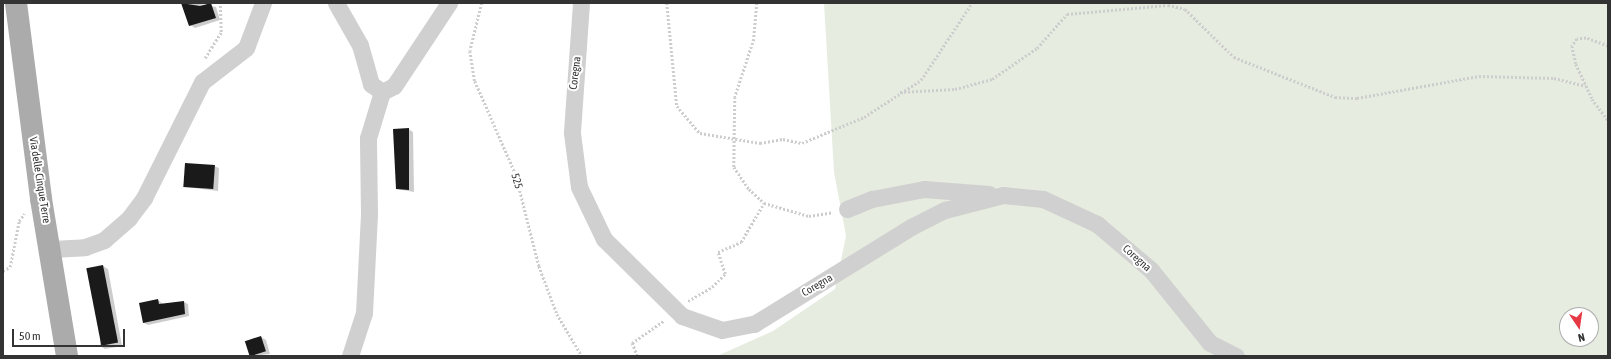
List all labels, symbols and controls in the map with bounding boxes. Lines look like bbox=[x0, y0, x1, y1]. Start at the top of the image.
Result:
street label: Coregna bbox=[566, 56, 584, 90]
street label: Via delle Cinque Terre bbox=[27, 136, 53, 224]
street label: 525 bbox=[509, 172, 525, 190]
street label: Coregna bbox=[1120, 242, 1154, 274]
street label: Coregna bbox=[799, 271, 835, 299]
north arrow bbox=[1559, 307, 1599, 347]
scale bar bbox=[14, 321, 127, 347]
text: 50 m bbox=[19, 329, 41, 343]
text: N bbox=[1577, 331, 1586, 344]

